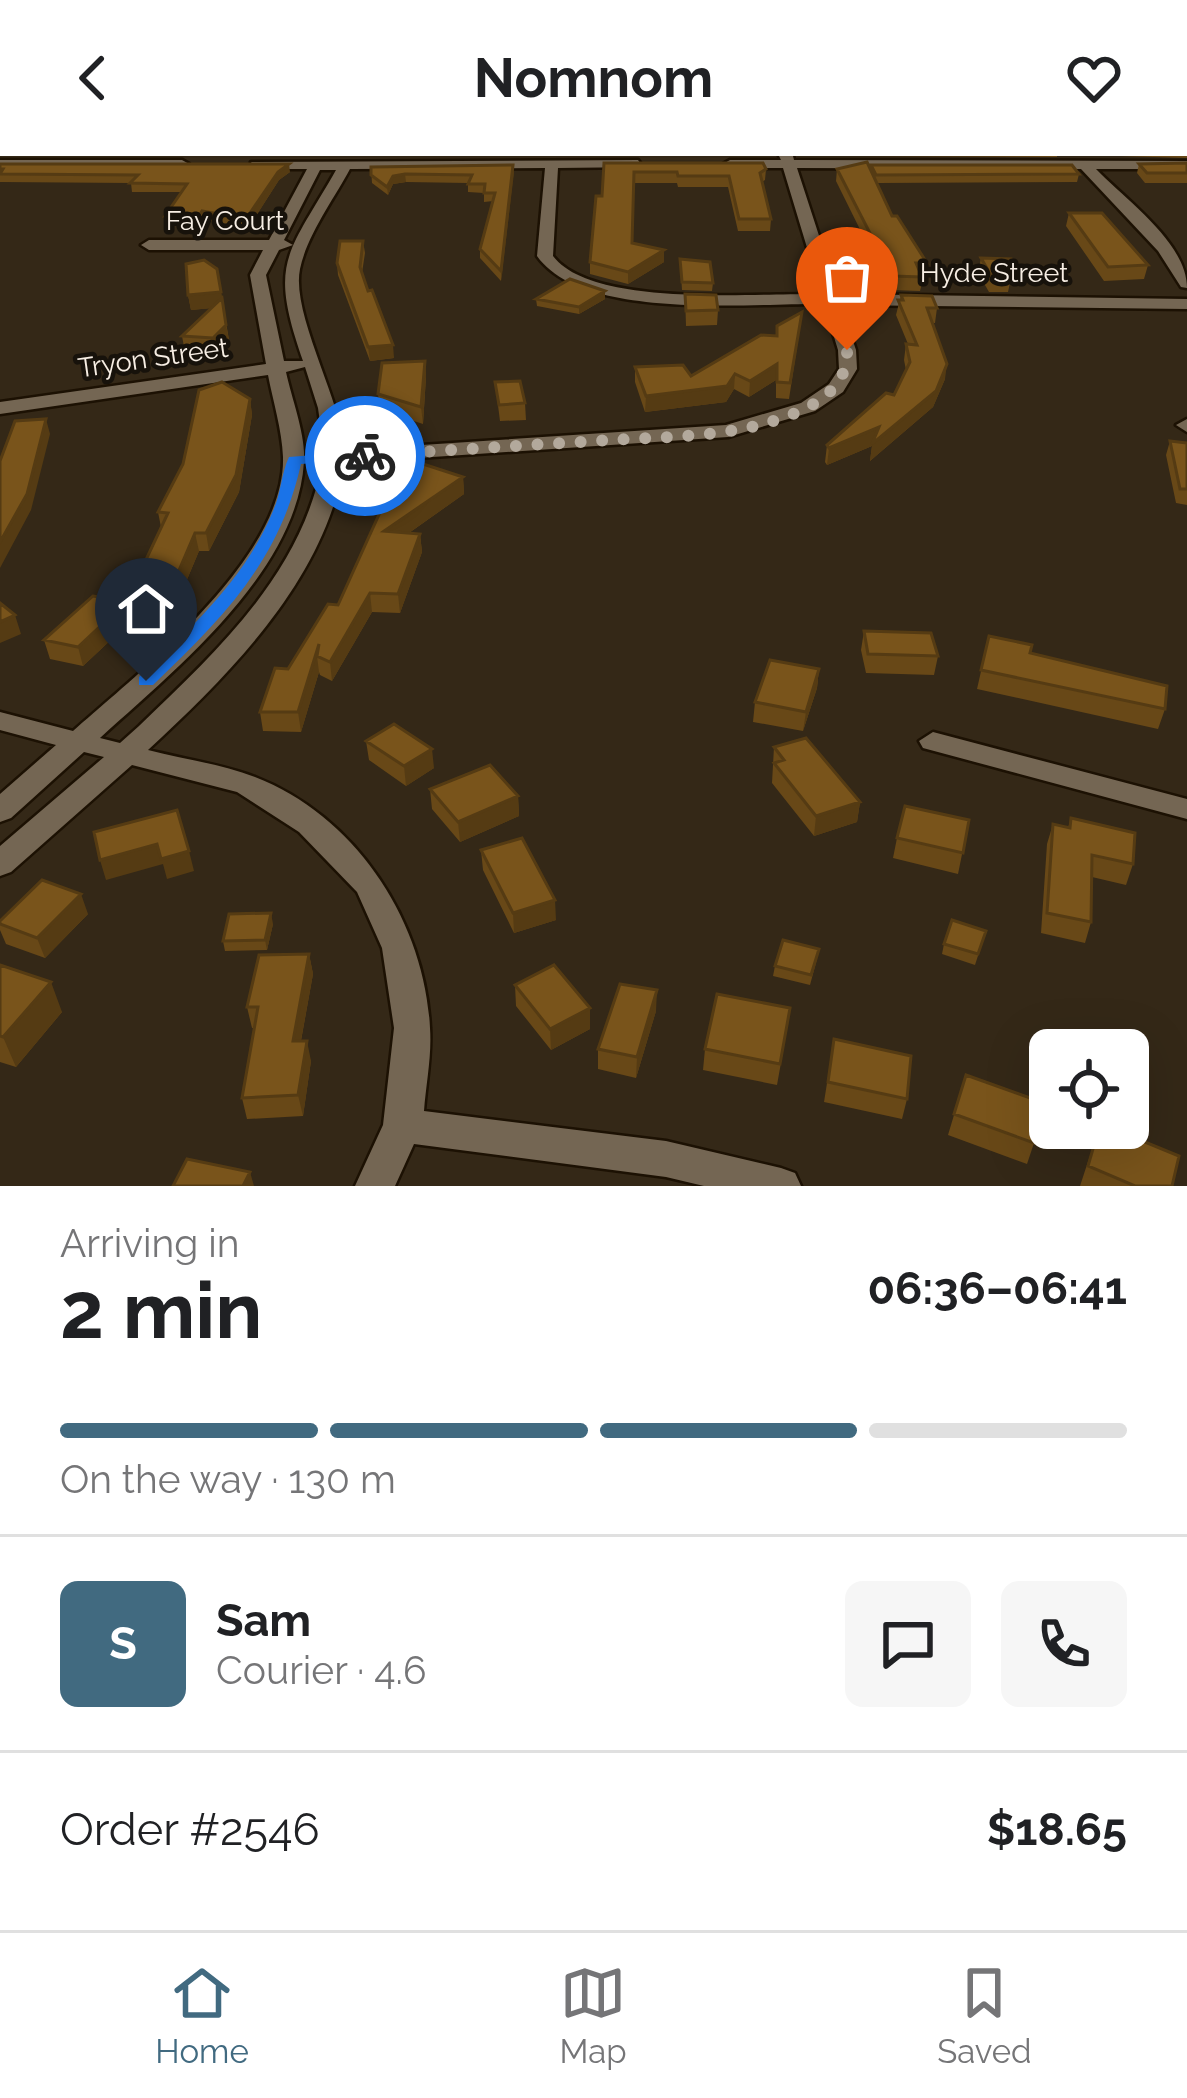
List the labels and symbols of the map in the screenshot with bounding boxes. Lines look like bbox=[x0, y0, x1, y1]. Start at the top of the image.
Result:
street label: Fay Court bbox=[166, 205, 284, 236]
pin bbox=[796, 227, 898, 350]
street label: Hyde Street bbox=[920, 257, 1068, 288]
street label: Tryon Street bbox=[76, 332, 230, 383]
courier bbox=[305, 396, 425, 516]
pin bbox=[95, 558, 197, 681]

